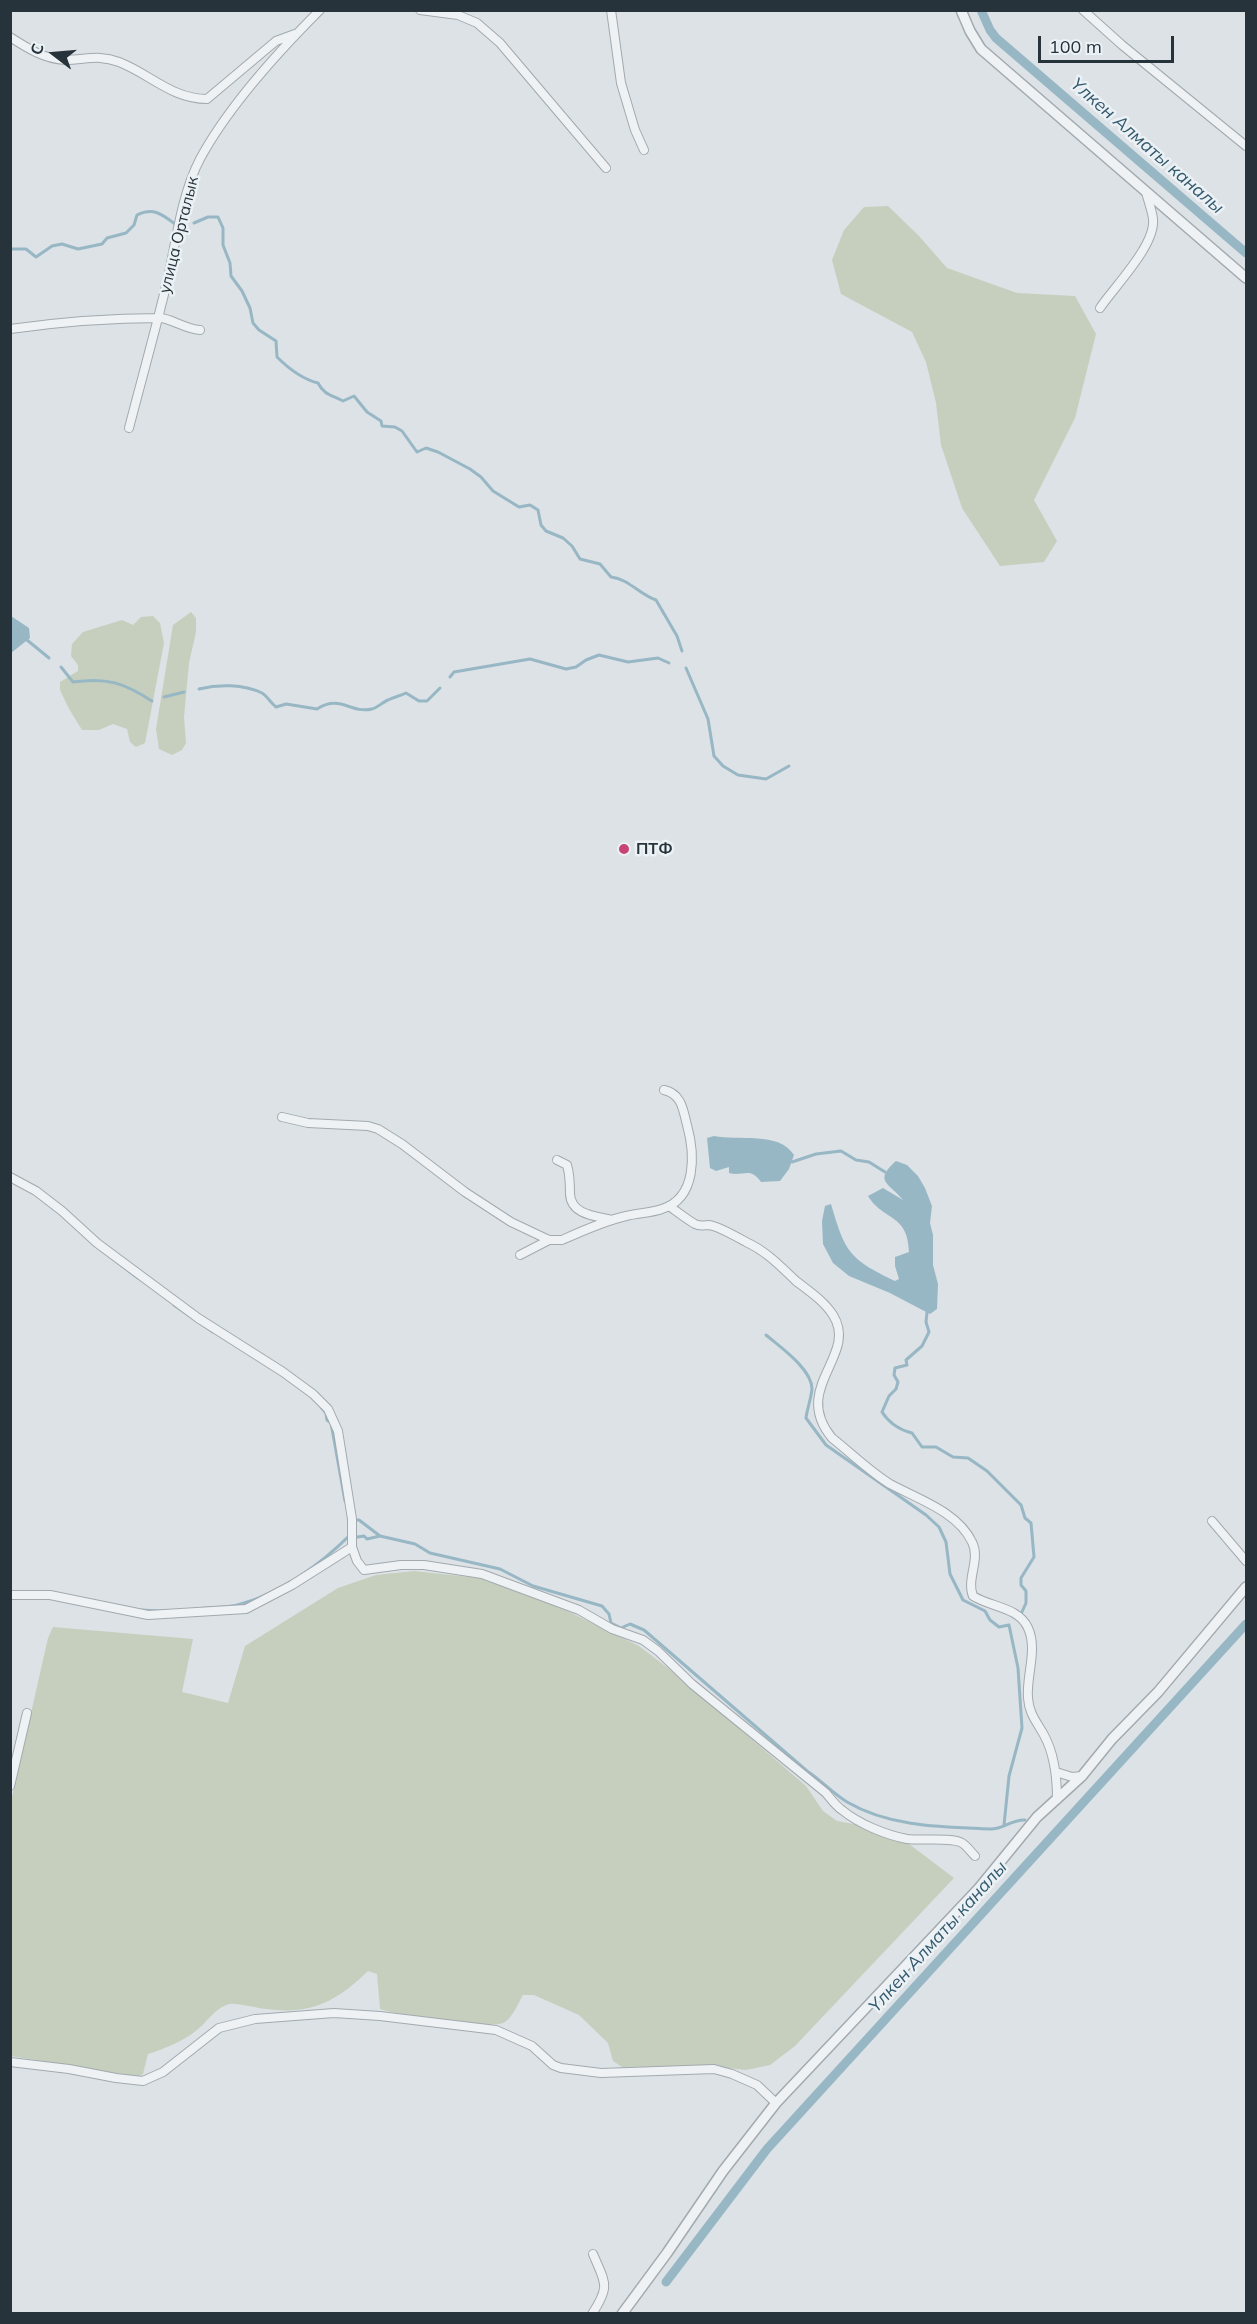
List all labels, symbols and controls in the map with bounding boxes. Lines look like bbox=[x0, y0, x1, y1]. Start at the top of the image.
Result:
north arrow bbox=[24, 24, 84, 84]
scale bar bbox=[1041, 24, 1178, 62]
text: 100 m bbox=[1049, 35, 1102, 58]
text: С bbox=[26, 41, 48, 57]
water label: Үлкен Алматы каналы bbox=[1066, 74, 1228, 218]
street label: улица Орталык bbox=[155, 175, 203, 295]
place label: ПТФ bbox=[636, 839, 673, 859]
marker: ПТФ bbox=[617, 842, 631, 856]
water label: Үлкен Алматы каналы bbox=[864, 1857, 1012, 2017]

